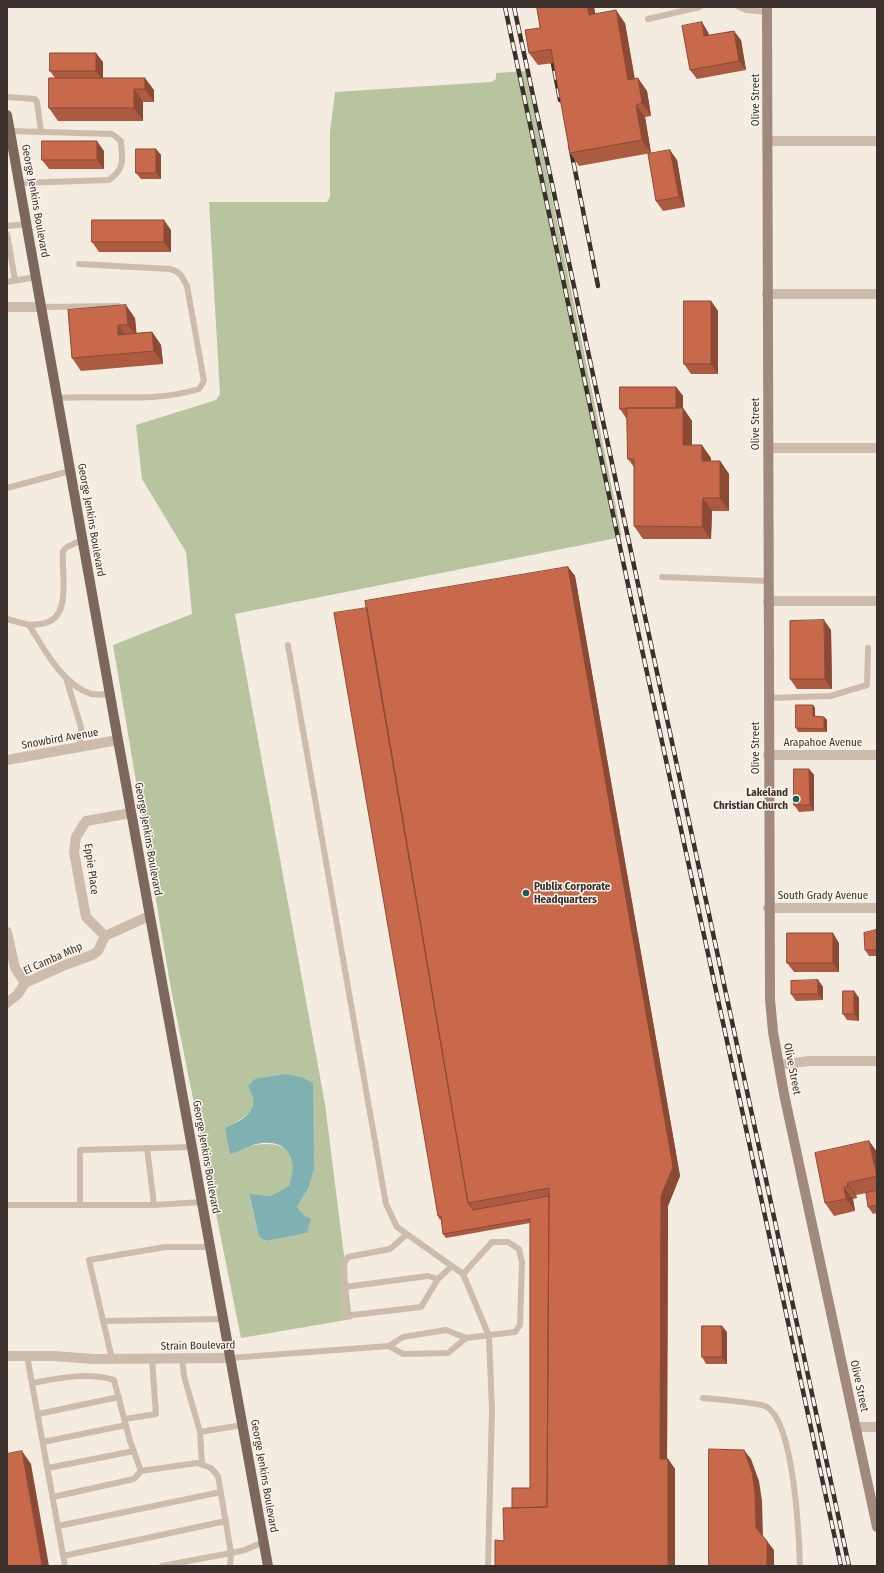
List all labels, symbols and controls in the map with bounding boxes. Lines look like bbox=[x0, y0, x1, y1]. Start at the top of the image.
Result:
street label: Olive Street bbox=[749, 74, 763, 126]
street label: George Jenkins Boulevard bbox=[19, 143, 51, 259]
street label: Olive Street bbox=[749, 398, 763, 450]
street label: George Jenkins Boulevard bbox=[75, 462, 107, 578]
street label: Olive Street bbox=[749, 722, 763, 774]
street label: Snowbird Avenue bbox=[20, 726, 100, 752]
street label: Arapahoe Avenue bbox=[784, 736, 862, 750]
street label: George Jenkins Boulevard bbox=[132, 781, 164, 897]
place label: Lakeland Christian Church bbox=[713, 786, 788, 812]
marker: Lakeland Christian Church bbox=[791, 794, 801, 804]
street label: Eppie Place bbox=[81, 843, 101, 895]
place label: Publix Corporate Headquarters bbox=[534, 880, 610, 906]
marker: Publix Corporate Headquarters bbox=[521, 888, 531, 898]
street label: South Grady Avenue bbox=[778, 889, 868, 903]
street label: El Camba Mhp bbox=[21, 940, 85, 978]
street label: Olive Street bbox=[781, 1042, 803, 1096]
street label: George Jenkins Boulevard bbox=[190, 1099, 222, 1215]
street label: Strain Boulevard bbox=[161, 1339, 235, 1353]
street label: Olive Street bbox=[847, 1359, 871, 1413]
street label: George Jenkins Boulevard bbox=[248, 1418, 280, 1534]

